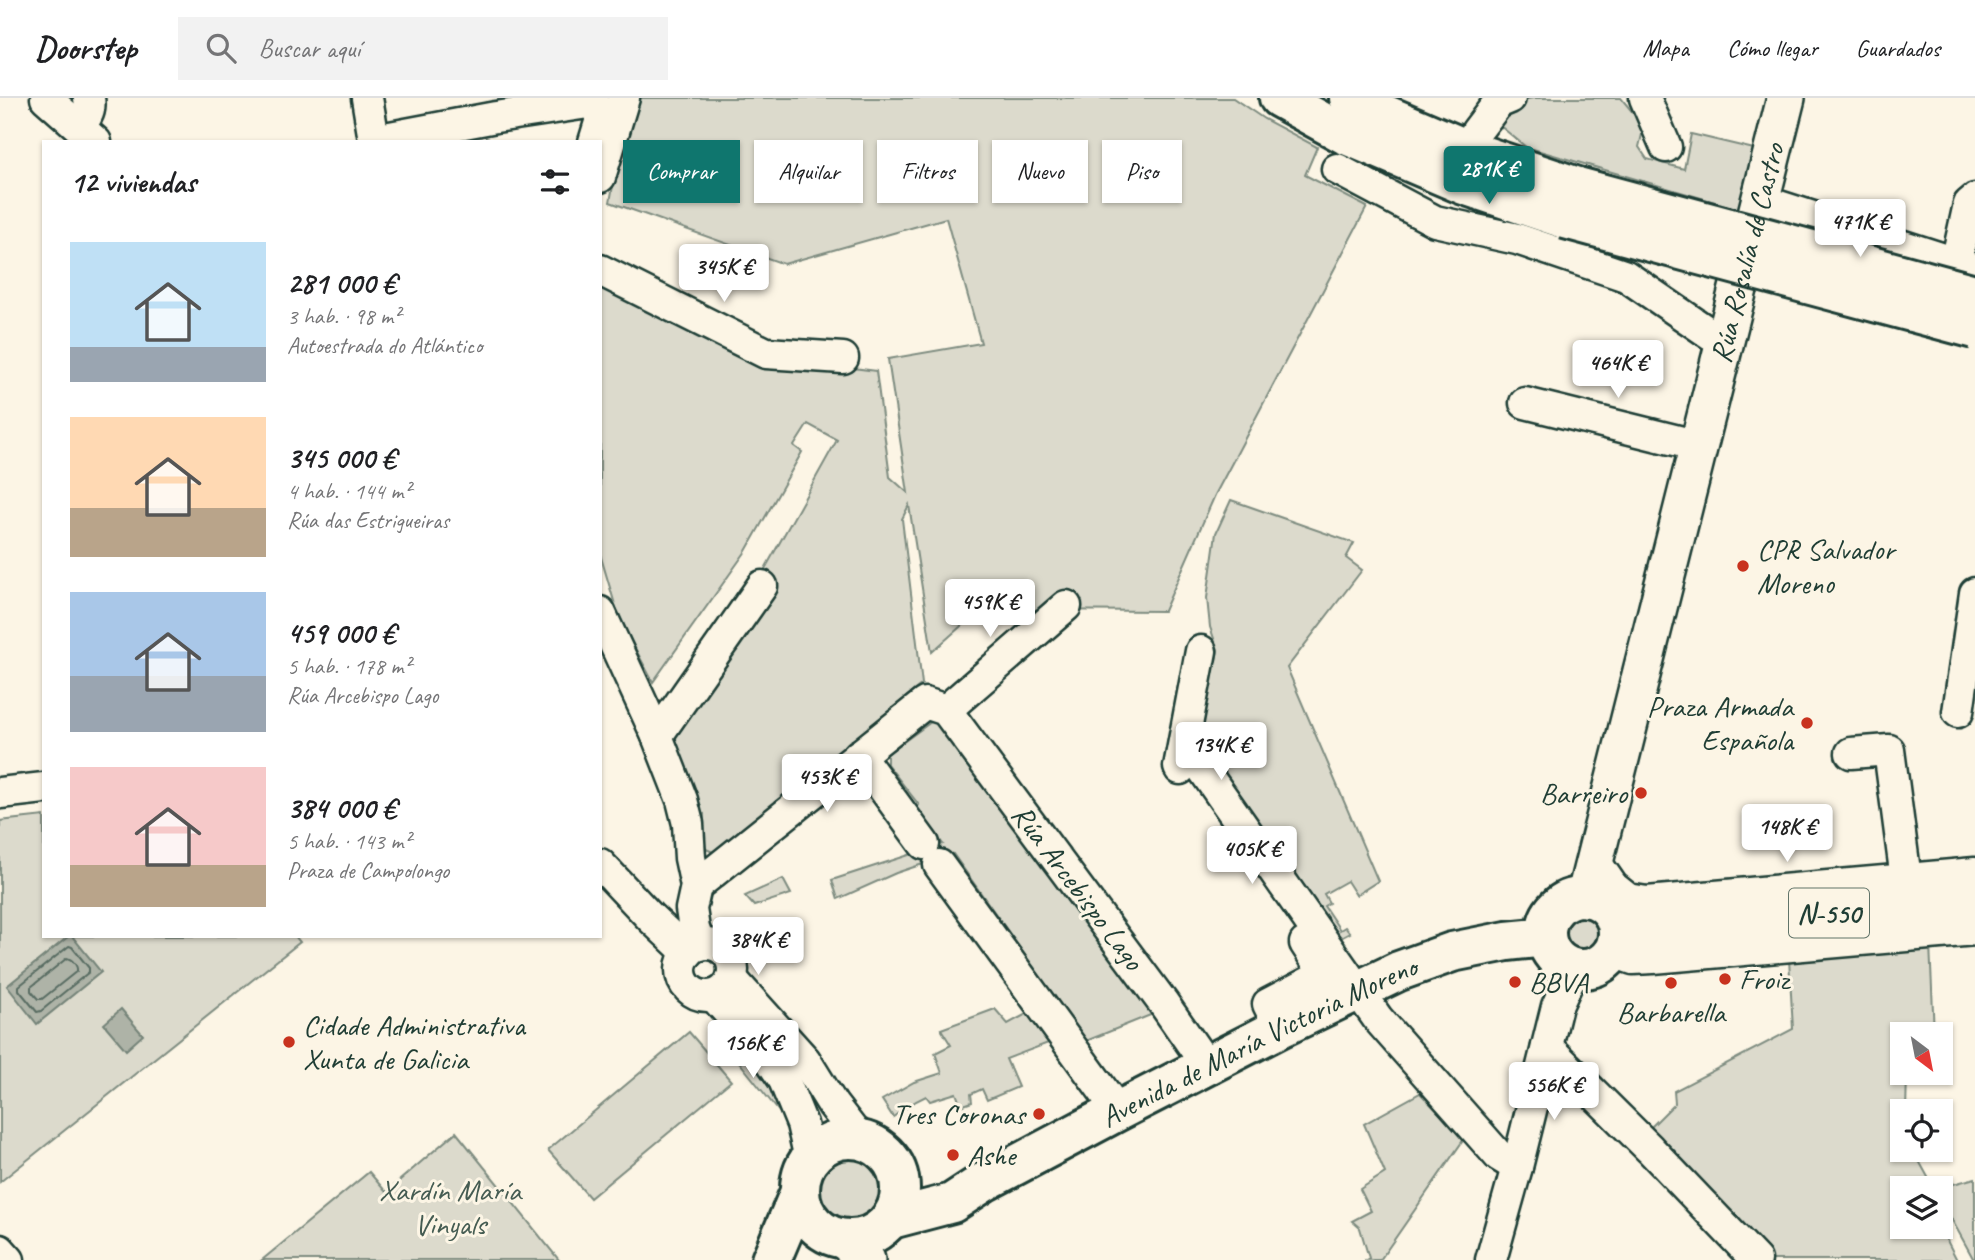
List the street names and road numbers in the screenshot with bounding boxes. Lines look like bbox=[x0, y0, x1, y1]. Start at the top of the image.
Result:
street label: Rúa Rosalía de Castro bbox=[1701, 138, 1793, 367]
street label: Rúa Arcebispo Lago bbox=[1003, 797, 1153, 978]
road number: N-550 bbox=[1789, 888, 1869, 938]
street label: Avenida de María Victoria Moreno bbox=[1094, 946, 1425, 1136]

